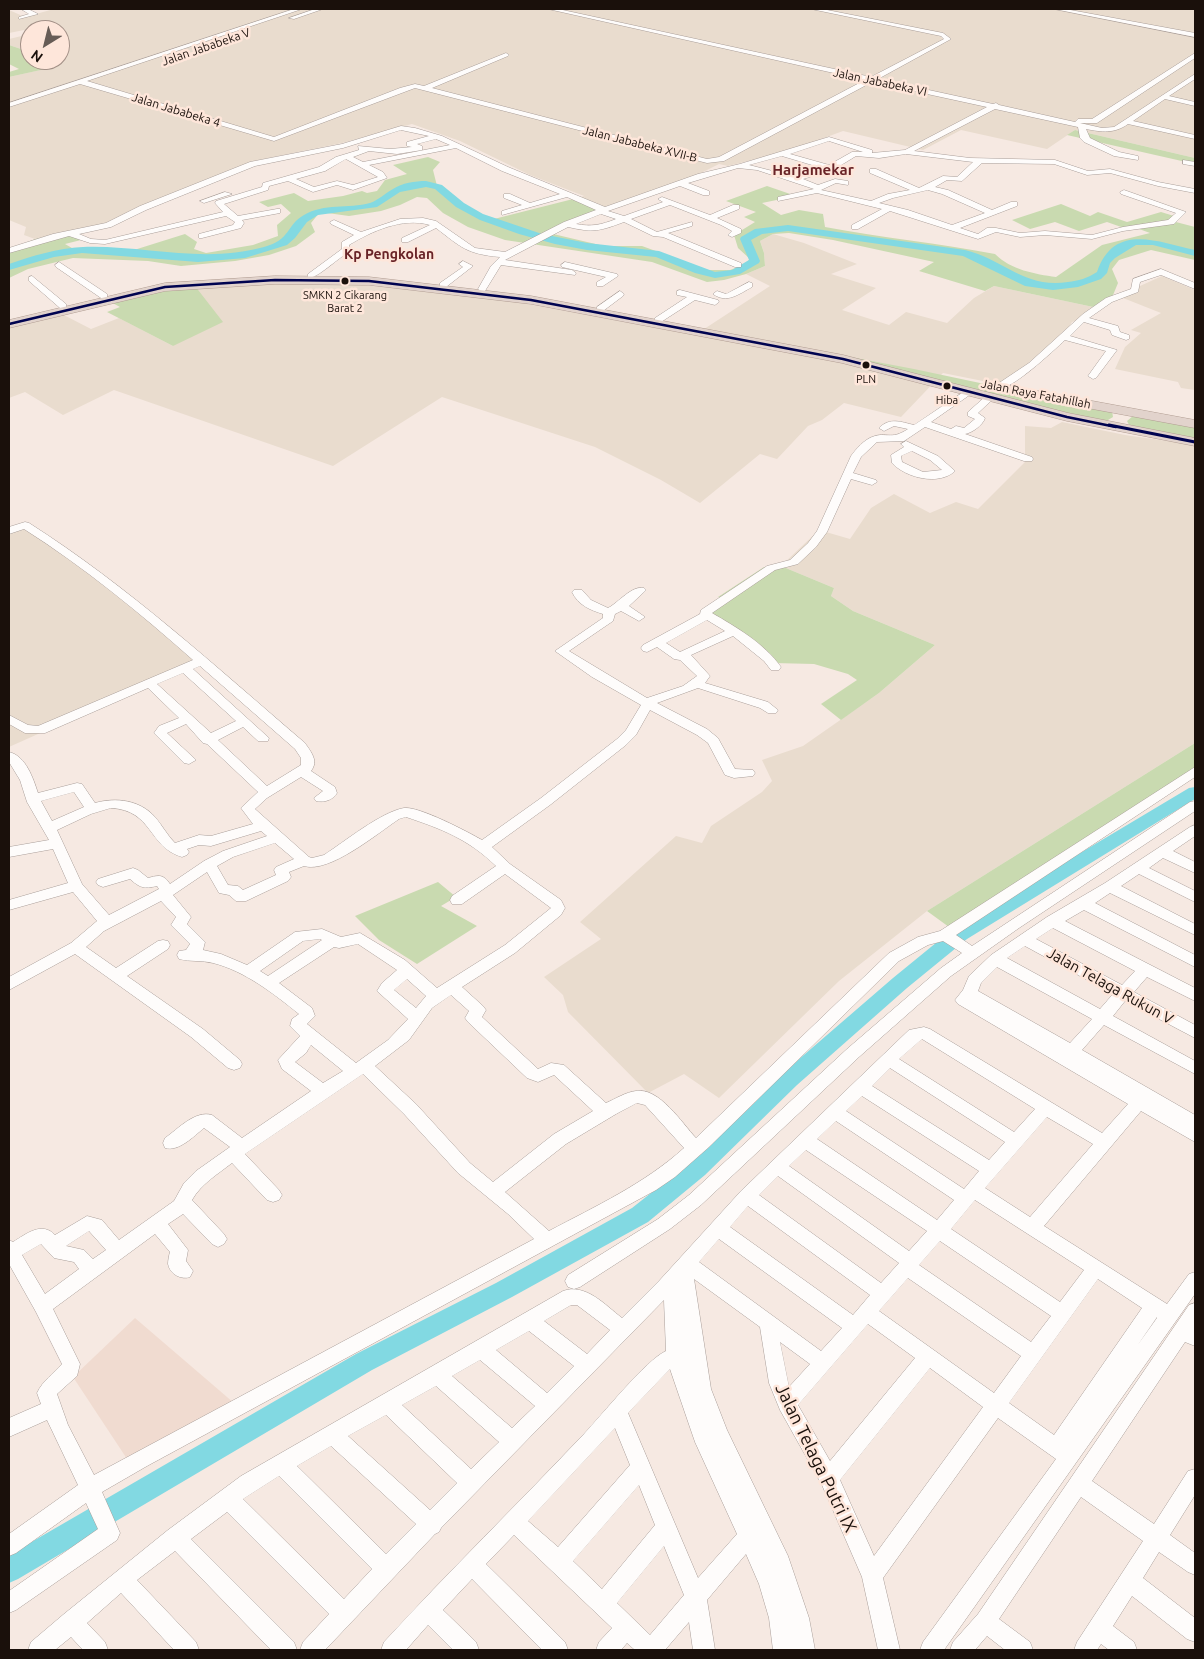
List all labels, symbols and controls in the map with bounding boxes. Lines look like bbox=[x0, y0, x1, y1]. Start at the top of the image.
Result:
north arrow bbox=[20, 20, 70, 70]
street label: Jalan Jababeka V bbox=[160, 25, 252, 69]
text: N bbox=[28, 47, 46, 66]
street label: Jalan Jababeka VI bbox=[832, 65, 928, 99]
street label: Jalan Jababeka 4 bbox=[130, 90, 222, 130]
street label: Jalan Jababeka XVII-B bbox=[581, 123, 699, 165]
district label: Harjamekar bbox=[772, 161, 854, 179]
district label: Kp Pengkolan bbox=[344, 246, 434, 262]
marker: SMKN 2 Cikarang Barat 2 bbox=[340, 276, 350, 286]
place label: SMKN 2 Cikarang Barat 2 bbox=[303, 288, 387, 314]
marker: PLN bbox=[861, 360, 871, 370]
place label: PLN bbox=[856, 372, 876, 386]
street label: Jalan Raya Fatahillah bbox=[980, 376, 1092, 412]
marker: Hiba bbox=[942, 381, 952, 391]
place label: Hiba bbox=[936, 393, 958, 407]
street label: Jalan Telaga Rukun V bbox=[1044, 944, 1176, 1028]
street label: Jalan Telaga Putri IX bbox=[771, 1380, 861, 1536]

